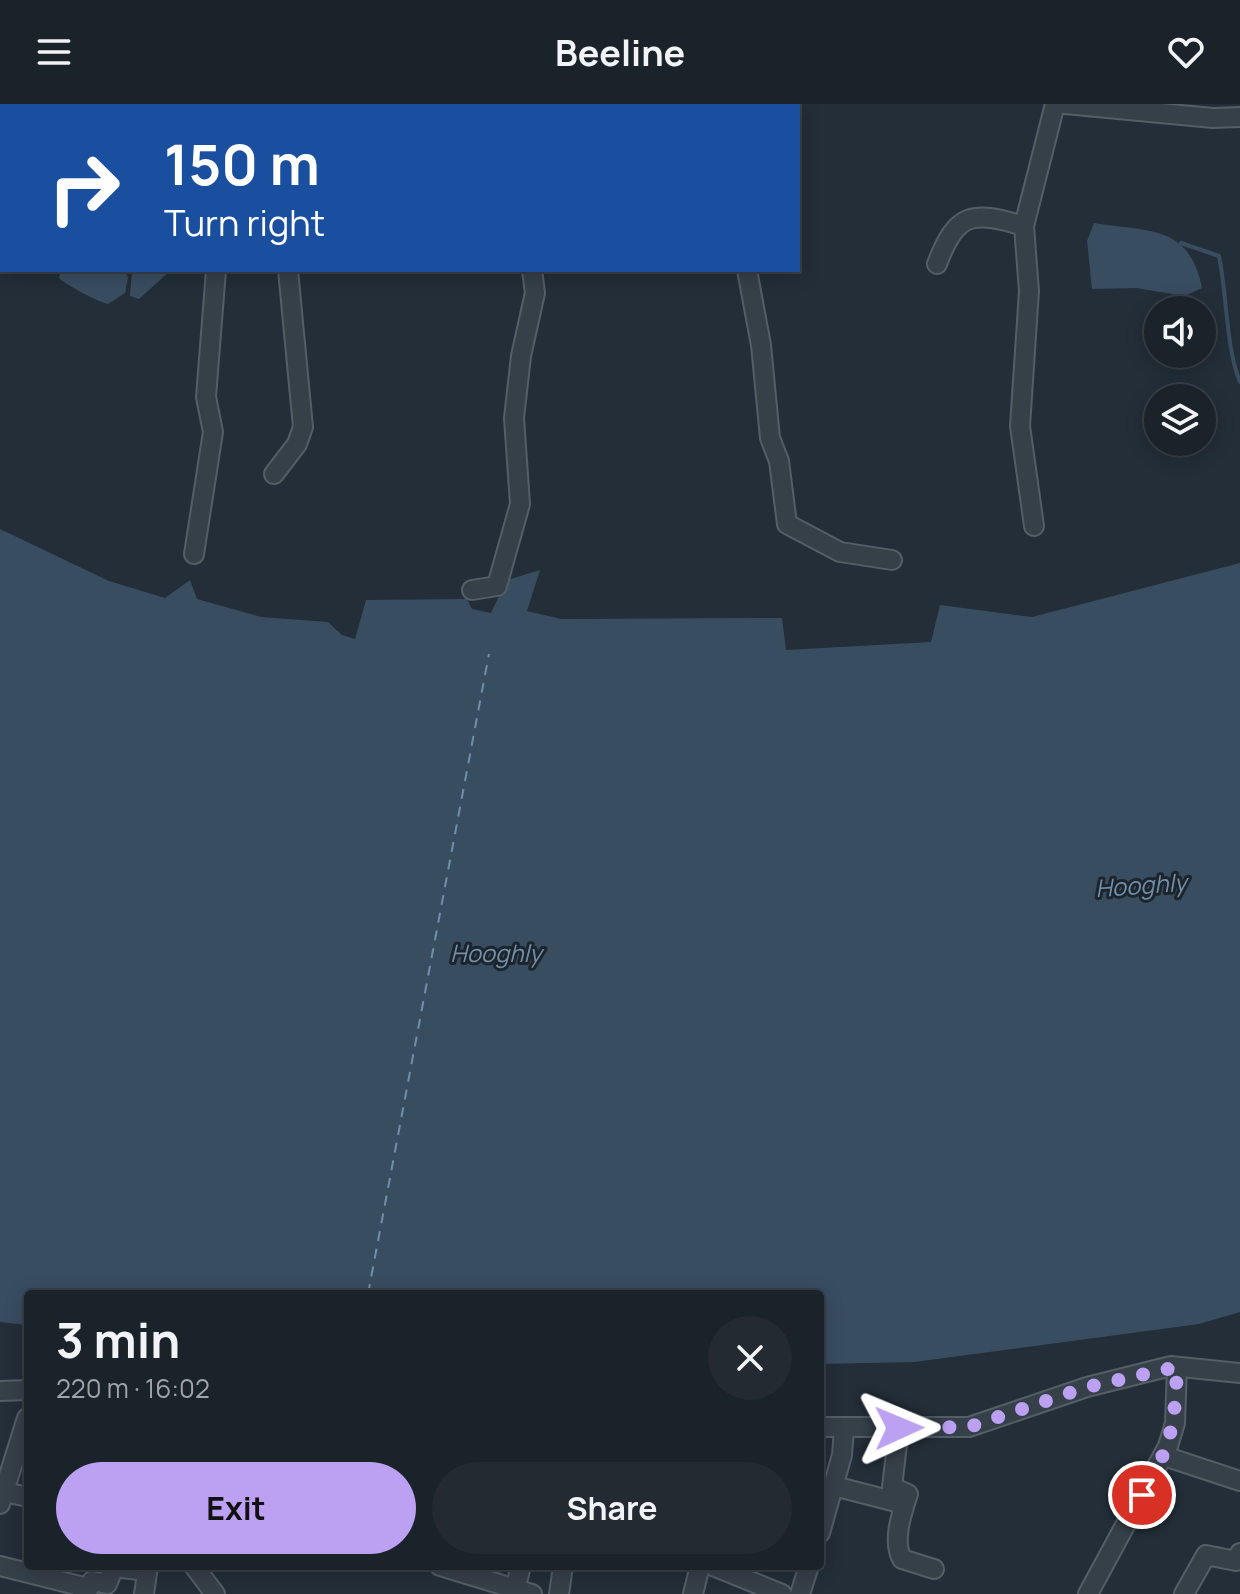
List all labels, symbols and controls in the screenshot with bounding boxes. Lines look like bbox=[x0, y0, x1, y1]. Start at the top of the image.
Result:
text: Beeline bbox=[555, 28, 685, 77]
icon: menu bbox=[32, 30, 76, 74]
icon: heart bbox=[1164, 30, 1208, 74]
text: 150 m bbox=[164, 125, 320, 202]
icon: right bbox=[32, 136, 136, 240]
text: Turn right bbox=[164, 198, 325, 247]
map controls bbox=[1144, 296, 1216, 456]
button: sound bbox=[1144, 296, 1216, 368]
button: layers bbox=[1144, 384, 1216, 456]
water label: Hooghly bbox=[1094, 865, 1191, 904]
water label: Hooghly bbox=[450, 936, 545, 969]
text: 3 min bbox=[56, 1307, 180, 1372]
button: close bbox=[708, 1316, 792, 1400]
text: 220 m · 16:02 bbox=[56, 1370, 210, 1406]
position arrow bbox=[857, 1386, 941, 1470]
pin bbox=[1108, 1461, 1176, 1529]
button: Exit bbox=[56, 1462, 416, 1554]
button: Share bbox=[432, 1462, 792, 1554]
icon: arrive bbox=[1120, 1473, 1164, 1517]

